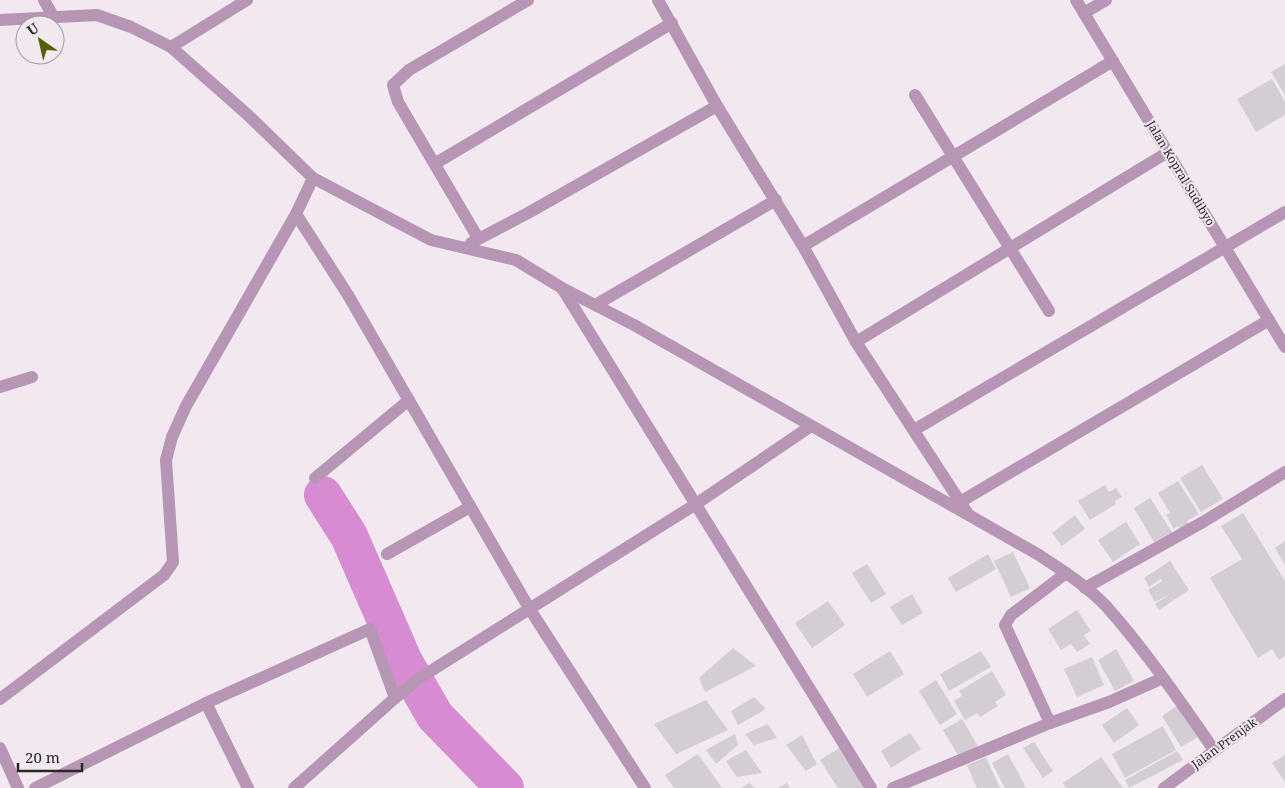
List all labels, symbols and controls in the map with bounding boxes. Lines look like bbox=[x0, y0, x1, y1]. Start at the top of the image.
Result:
north arrow bbox=[15, 15, 65, 65]
text: U bbox=[23, 18, 43, 40]
street label: Jalan Kopral Sudibyo bbox=[1142, 116, 1219, 229]
street label: Jalan Prenjak bbox=[1187, 713, 1261, 773]
scale bar bbox=[18, 740, 81, 772]
text: 20 m bbox=[25, 747, 60, 767]

